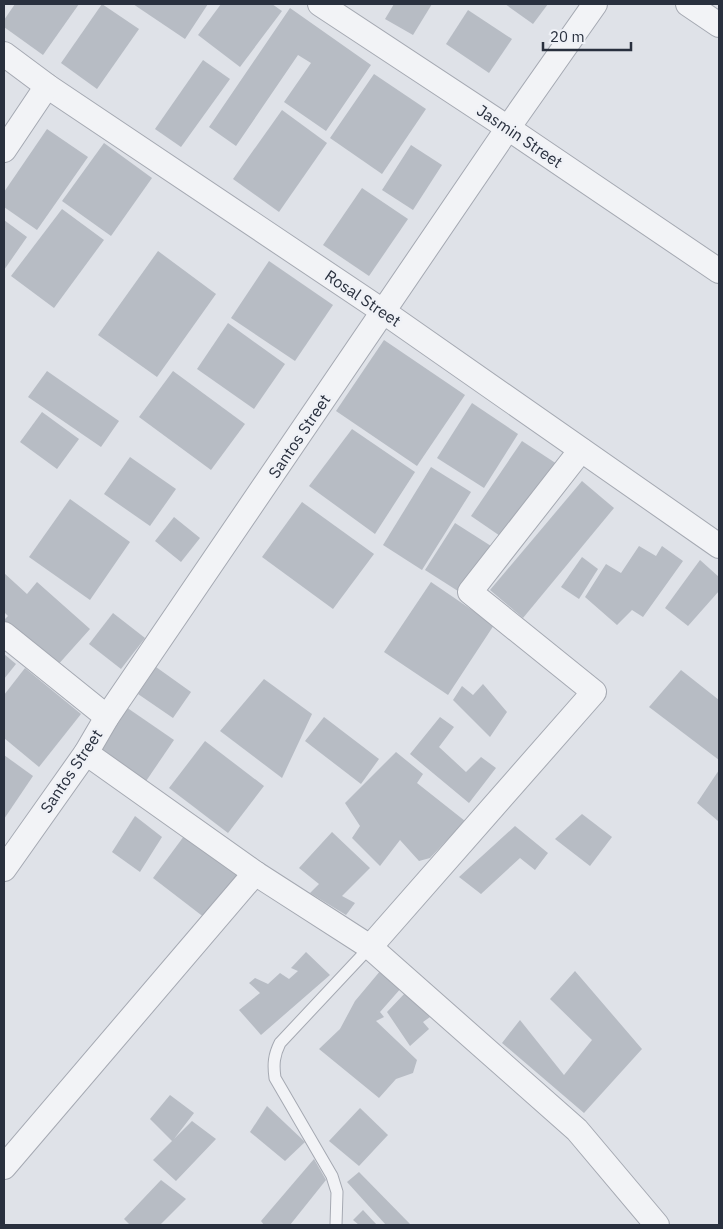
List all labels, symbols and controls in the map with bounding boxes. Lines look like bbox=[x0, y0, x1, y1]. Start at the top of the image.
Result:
scale bar bbox=[543, 20, 630, 52]
text: 20 m bbox=[550, 27, 585, 46]
street label: Jasmin Street bbox=[473, 100, 567, 172]
street label: Rosal Street bbox=[321, 265, 405, 331]
street label: Santos Street bbox=[264, 390, 334, 482]
street label: Santos Street bbox=[36, 725, 106, 817]

